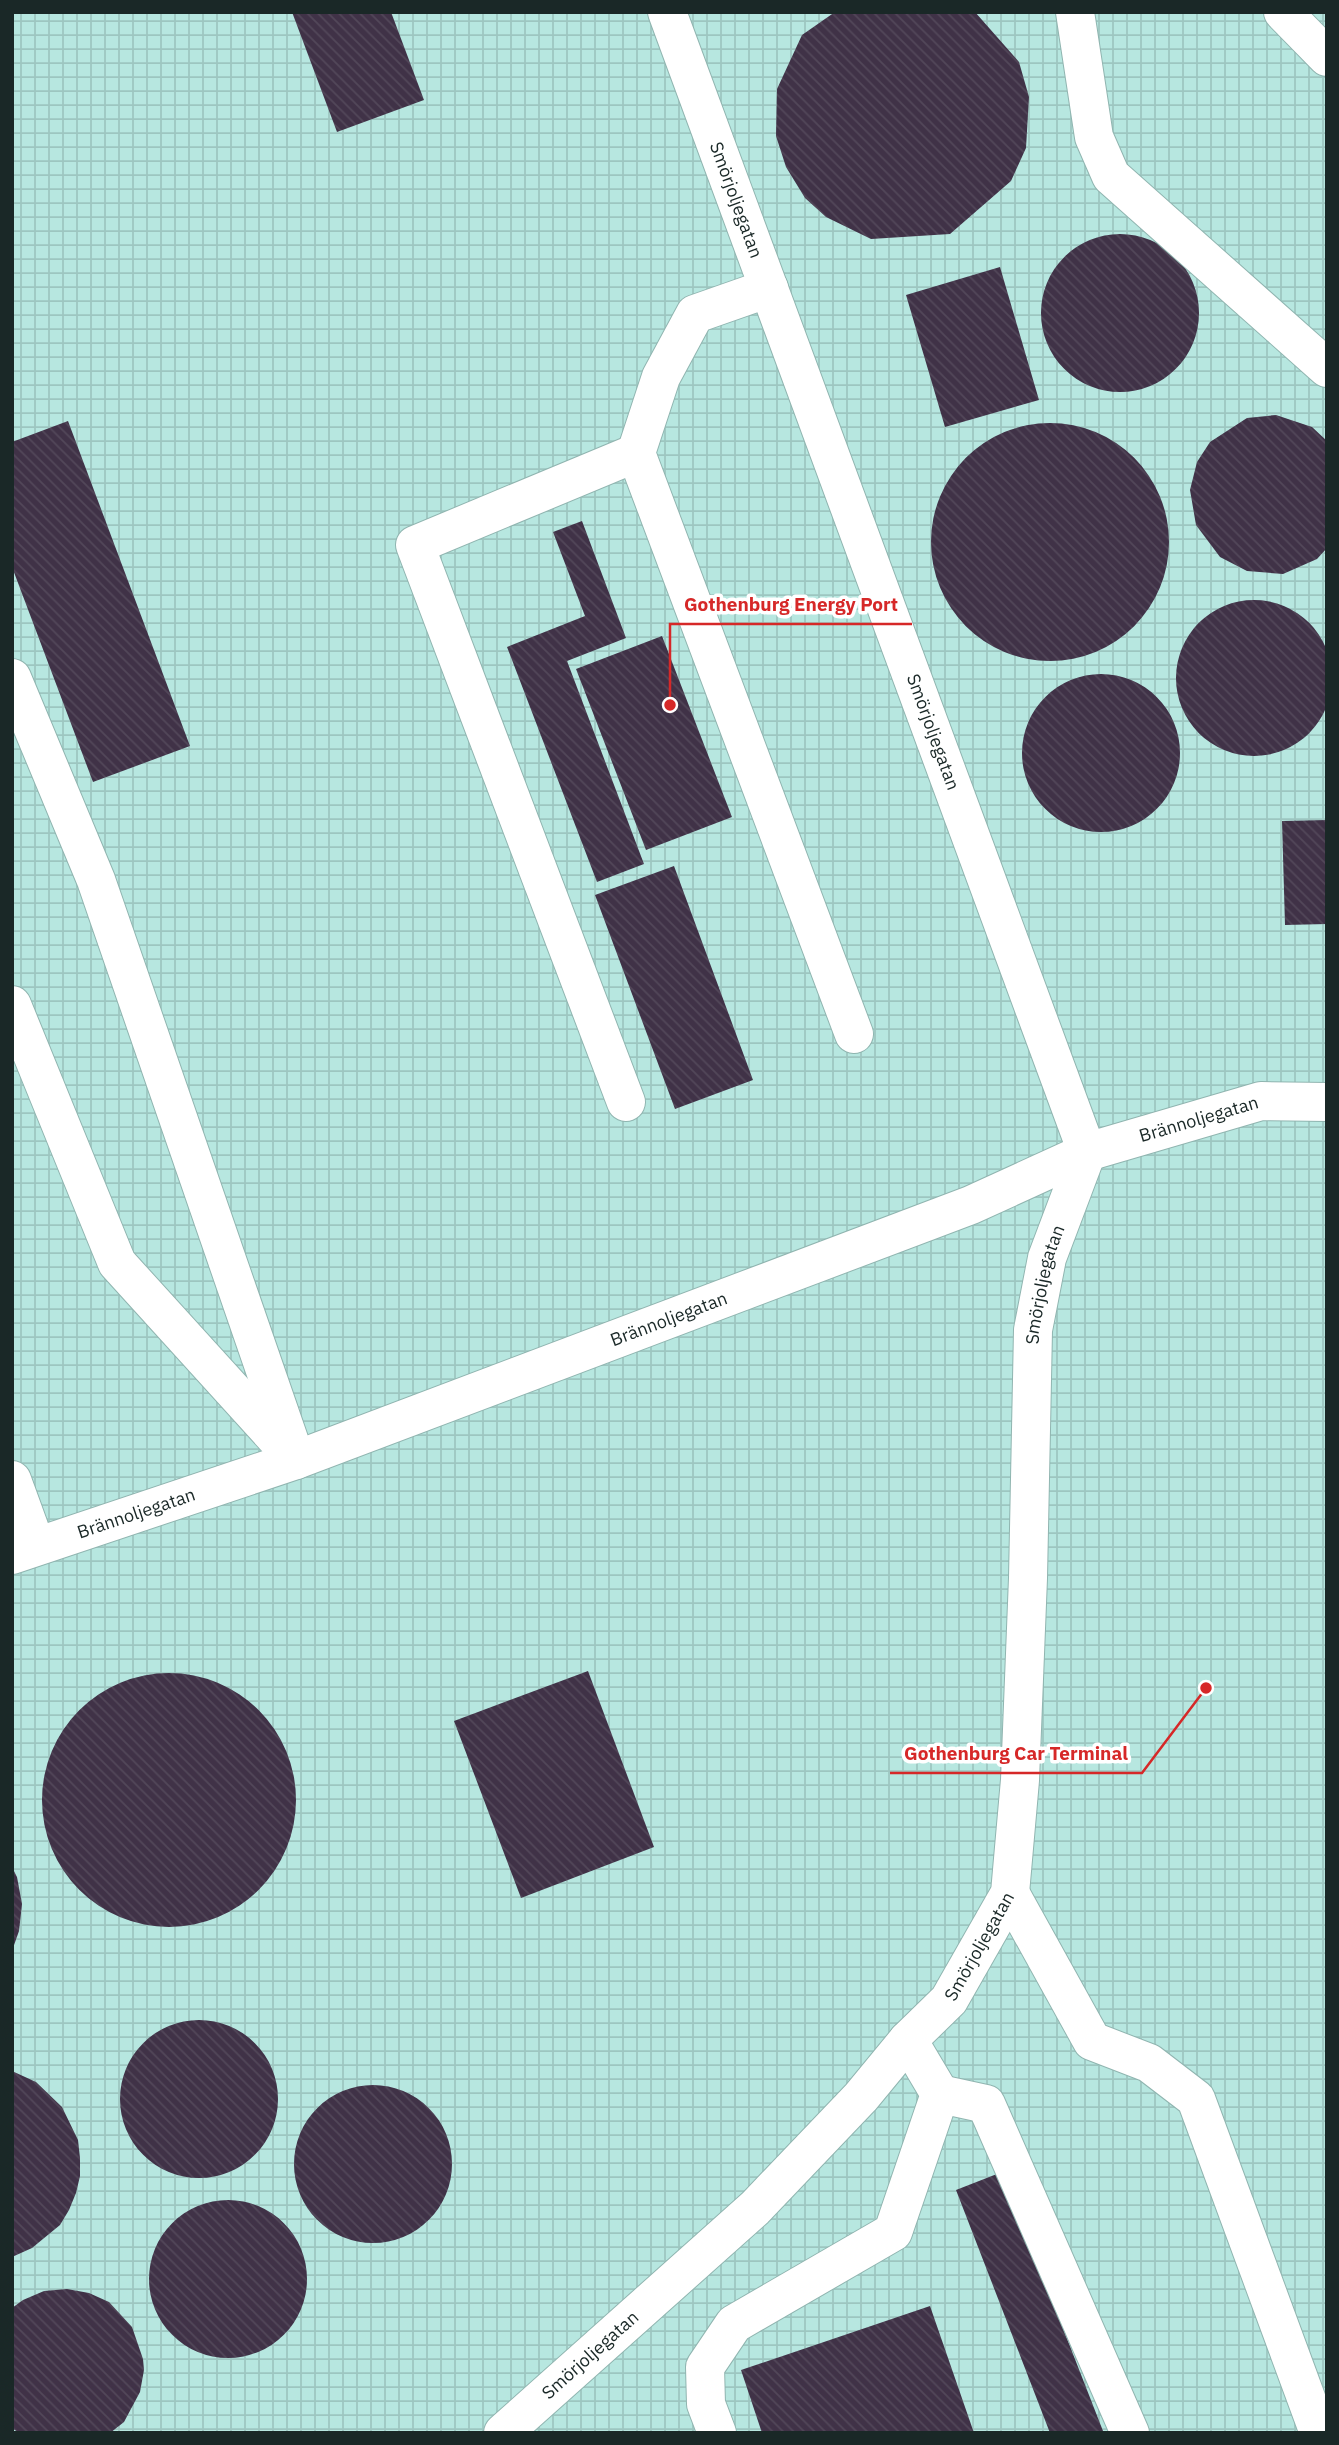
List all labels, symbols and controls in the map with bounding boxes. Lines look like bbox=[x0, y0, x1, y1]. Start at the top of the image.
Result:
street label: Smörjoljegatan bbox=[705, 139, 768, 261]
callout: Gothenburg Energy Port bbox=[670, 584, 912, 624]
text: Gothenburg Energy Port bbox=[684, 592, 898, 616]
street label: Smörjoljegatan bbox=[902, 671, 965, 793]
street label: Brännoljegatan bbox=[1136, 1090, 1261, 1147]
street label: Smörjoljegatan bbox=[1020, 1222, 1069, 1345]
street label: Brännoljegatan bbox=[607, 1286, 730, 1351]
street label: Brännoljegatan bbox=[74, 1483, 198, 1543]
callout: Gothenburg Car Terminal bbox=[890, 1733, 1142, 1773]
text: Gothenburg Car Terminal bbox=[904, 1741, 1128, 1765]
street label: Smörjoljegatan bbox=[939, 1888, 1019, 2005]
street label: Smörjoljegatan bbox=[537, 2305, 643, 2404]

